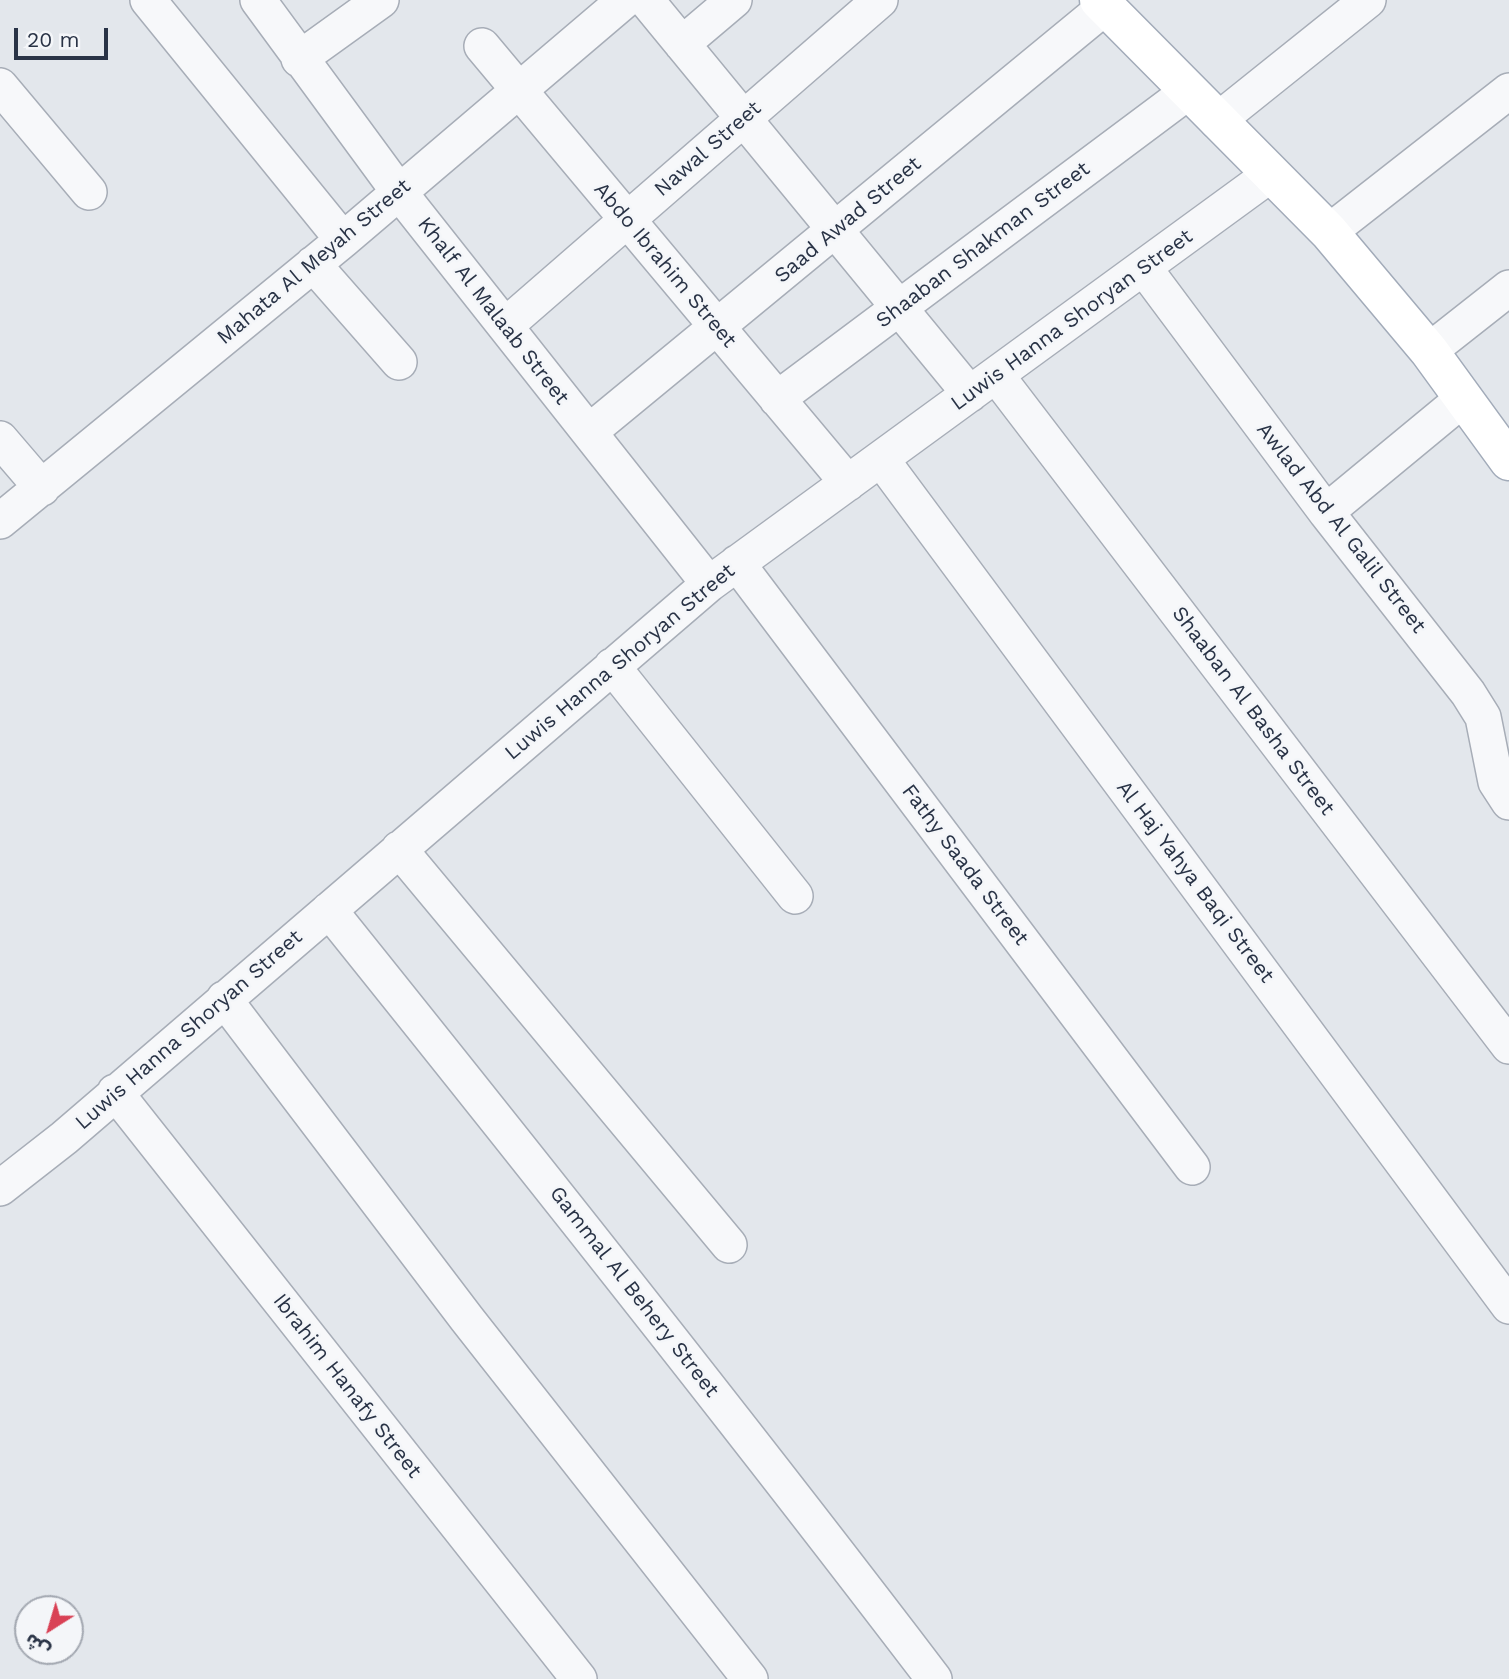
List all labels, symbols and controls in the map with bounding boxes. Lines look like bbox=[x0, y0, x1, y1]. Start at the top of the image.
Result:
scale bar bbox=[18, 14, 112, 58]
text: 20 m bbox=[27, 27, 79, 52]
street label: Nawal Street bbox=[650, 96, 766, 202]
street label: Saad Awad Street bbox=[770, 151, 926, 289]
street label: Shaaban Shakman Street bbox=[871, 156, 1095, 334]
street label: Mahata Al Meyah Street bbox=[212, 174, 416, 350]
street label: Abdo Ibrahim Street bbox=[588, 177, 742, 353]
street label: Khalf Al Malaab Street bbox=[412, 212, 574, 410]
street label: Luwis Hanna Shoryan Street bbox=[946, 224, 1198, 416]
street label: Awlad Abd Al Galil Street bbox=[1251, 418, 1431, 638]
street label: Luwis Hanna Shoryan Street bbox=[500, 558, 740, 766]
street label: Shaaban Al Basha Street bbox=[1166, 602, 1340, 820]
street label: Al Haj Yahya Baqi Street bbox=[1111, 776, 1279, 988]
street label: Fathy Saada Street bbox=[896, 779, 1034, 951]
street label: Luwis Hanna Shoryan Street bbox=[70, 925, 308, 1135]
street label: Gammal Al Behery Street bbox=[544, 1182, 724, 1402]
street label: Ibrahim Hanafy Street bbox=[267, 1289, 427, 1483]
north arrow bbox=[14, 1595, 84, 1665]
text: ش bbox=[20, 1629, 55, 1663]

